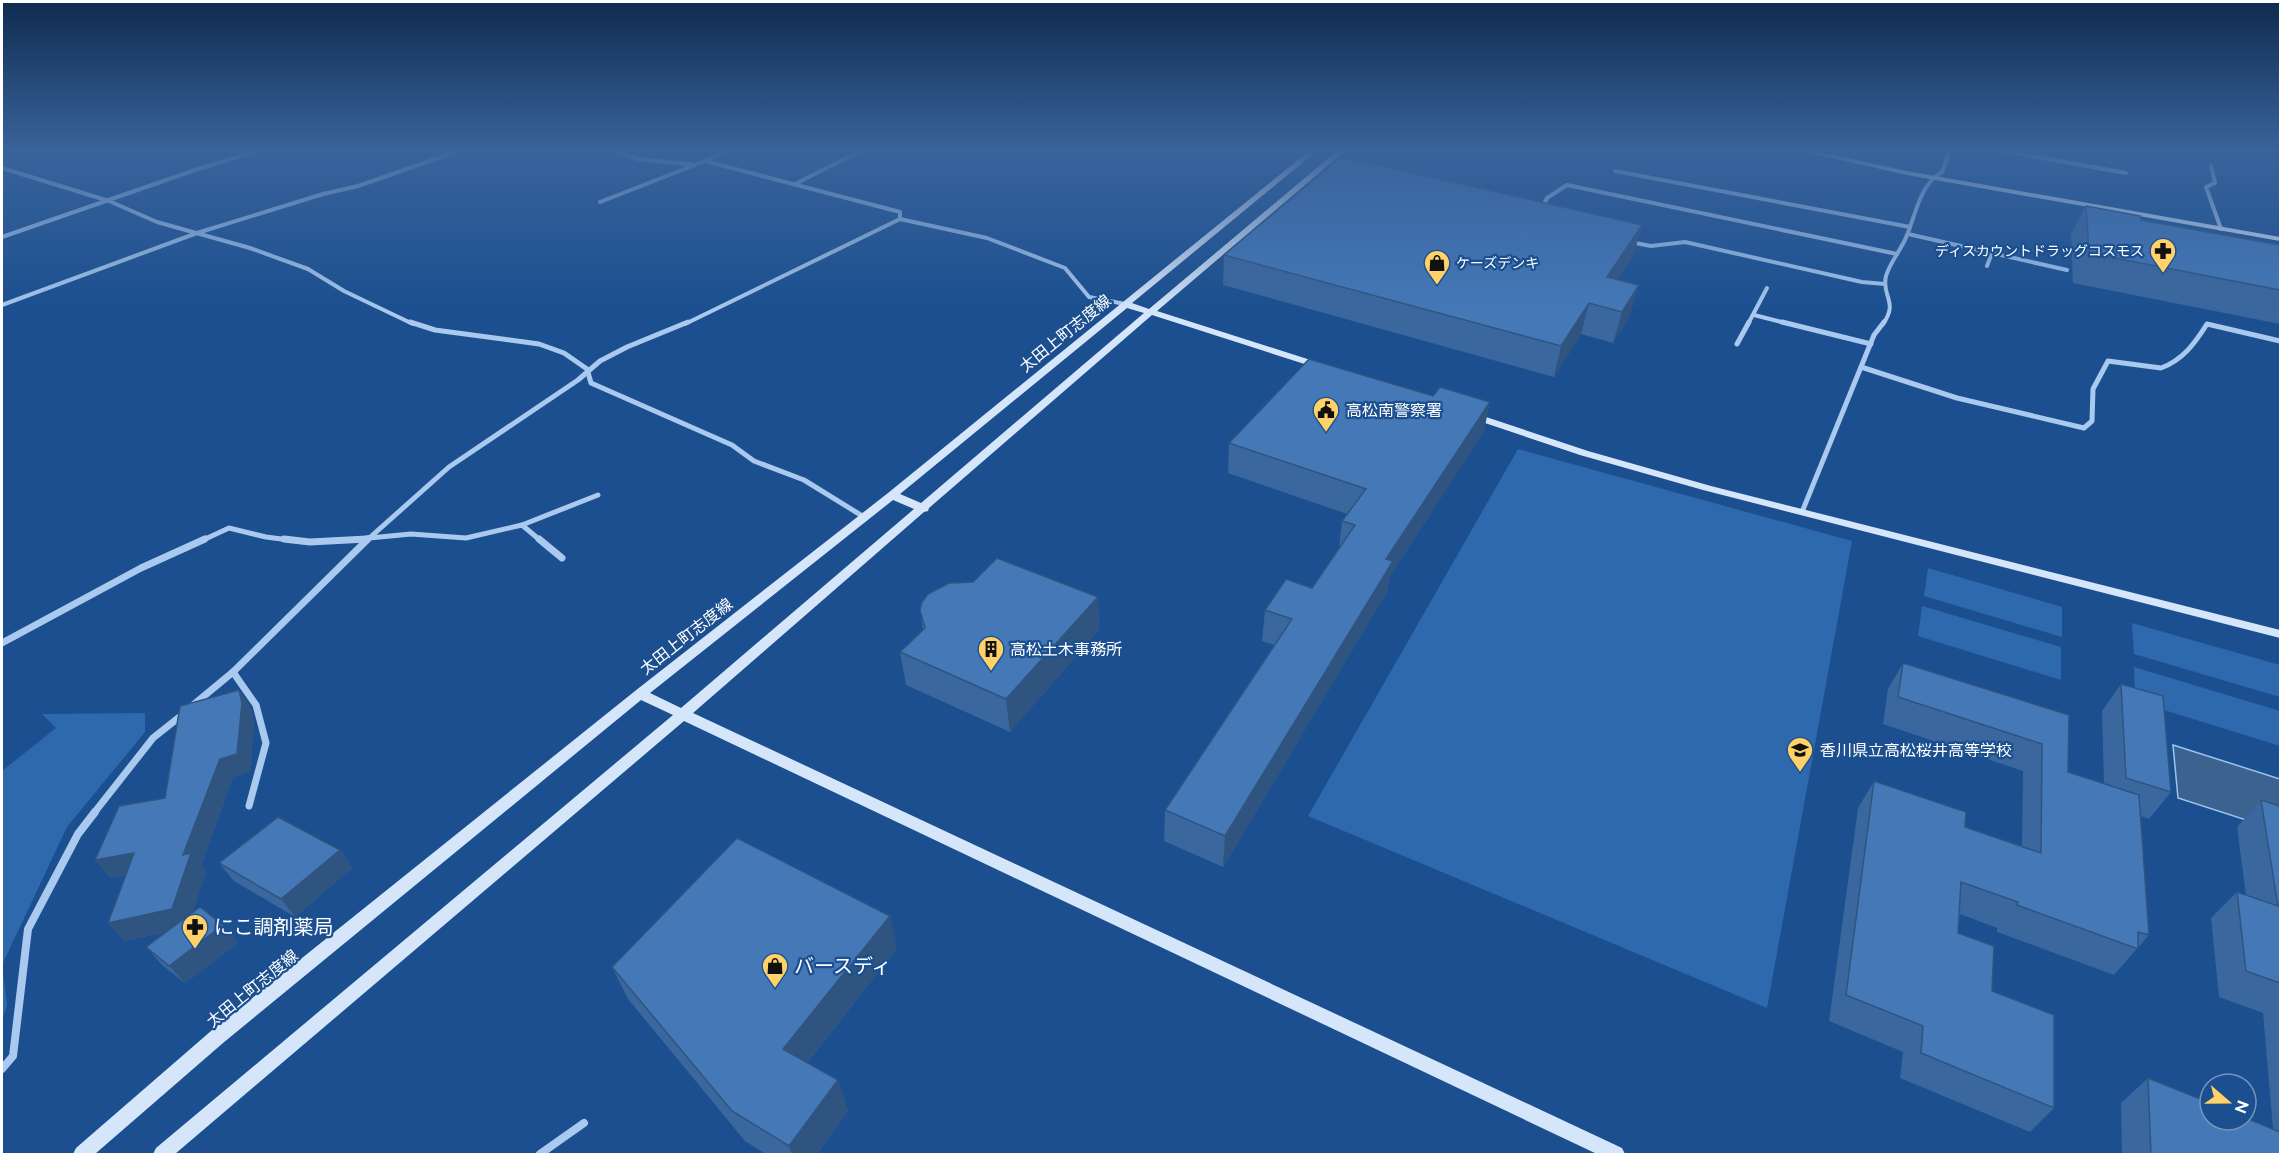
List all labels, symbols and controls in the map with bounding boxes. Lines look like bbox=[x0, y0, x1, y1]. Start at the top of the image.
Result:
pharmacy icon: ディスカウントドラッグコスモス bbox=[2148, 236, 2178, 274]
place label: ディスカウントドラッグコスモス bbox=[1935, 243, 2144, 259]
shop icon: ケーズデンキ bbox=[1422, 248, 1452, 286]
place label: ケーズデンキ bbox=[1456, 255, 1539, 271]
street label: 太田上町志度線 bbox=[1016, 291, 1115, 376]
public building icon: 高松南警察署 bbox=[1311, 395, 1341, 433]
place label: 高松南警察署 bbox=[1346, 401, 1442, 420]
street label: 太田上町志度線 bbox=[636, 594, 736, 678]
building icon: 高松土木事務所 bbox=[976, 634, 1006, 672]
place label: 高松土木事務所 bbox=[1010, 640, 1122, 659]
school or university icon: 香川県立高松桜井高等学校 bbox=[1785, 735, 1815, 773]
place label: 香川県立高松桜井高等学校 bbox=[1820, 741, 2012, 760]
pharmacy icon: にこ調剤薬局 bbox=[180, 912, 210, 950]
place label: にこ調剤薬局 bbox=[214, 915, 334, 939]
street label: 太田上町志度線 bbox=[203, 946, 302, 1031]
shop icon: バースディ bbox=[760, 951, 790, 989]
place label: バースディ bbox=[794, 954, 892, 978]
north arrow bbox=[2198, 1072, 2258, 1132]
text: N bbox=[2231, 1098, 2253, 1116]

